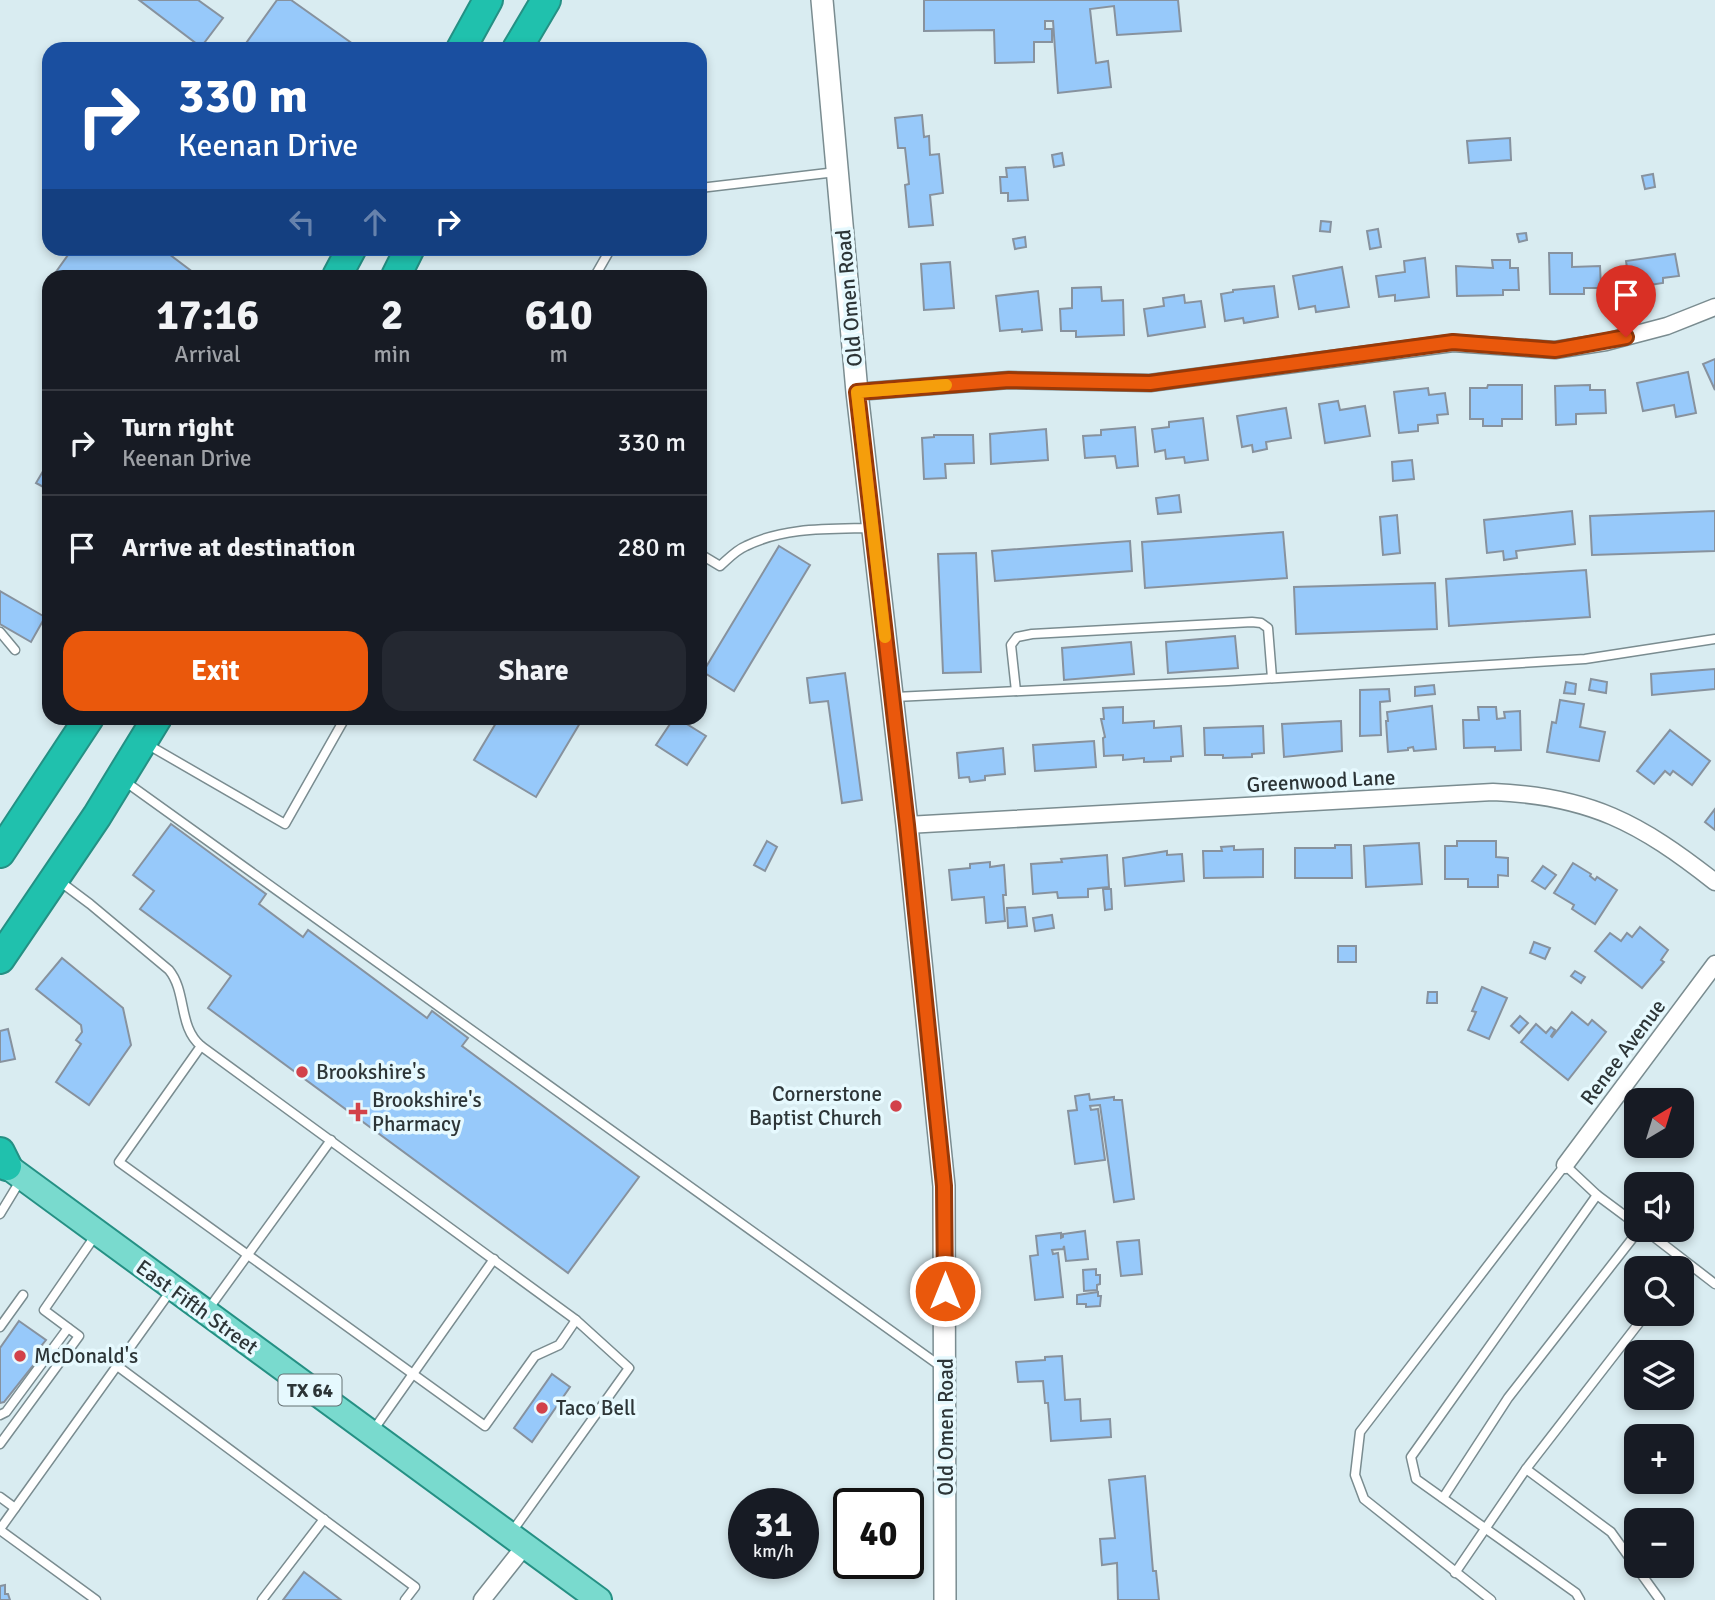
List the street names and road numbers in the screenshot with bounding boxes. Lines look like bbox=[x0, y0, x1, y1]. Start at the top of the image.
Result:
street label: Old Omen Road bbox=[830, 228, 868, 368]
street label: Greenwood Lane bbox=[1246, 764, 1396, 798]
street label: Renee Avenue bbox=[1575, 994, 1671, 1110]
street label: East Fifth Street bbox=[131, 1254, 263, 1360]
street label: Old Omen Road bbox=[933, 1358, 959, 1496]
road number: TX 64 bbox=[278, 1374, 342, 1406]

